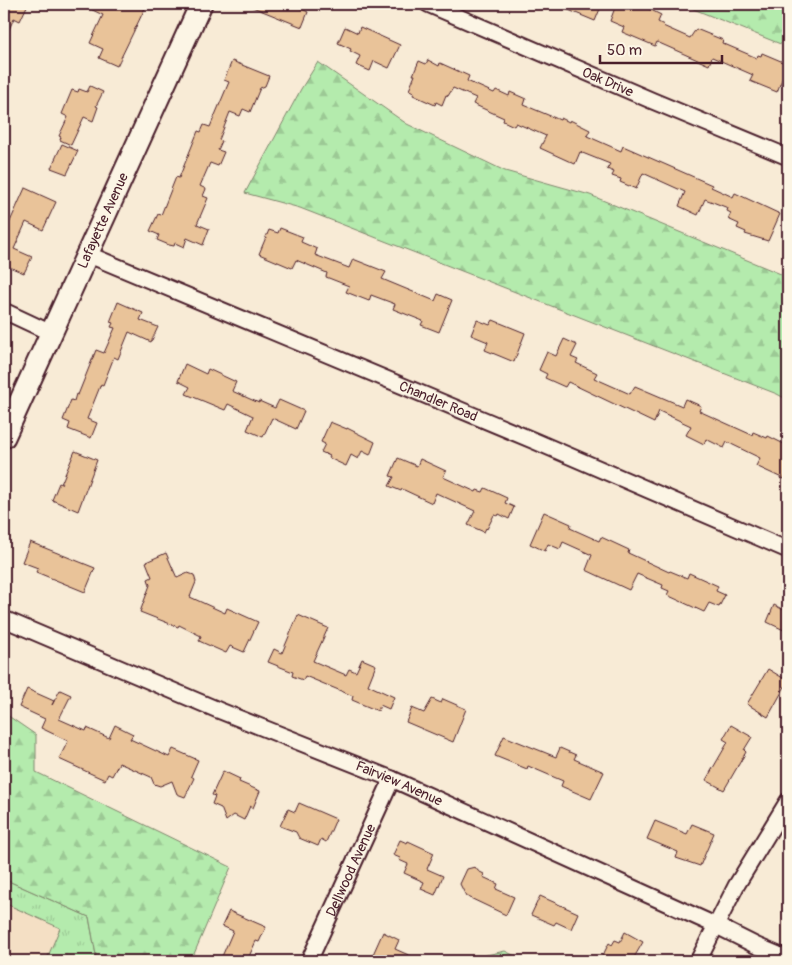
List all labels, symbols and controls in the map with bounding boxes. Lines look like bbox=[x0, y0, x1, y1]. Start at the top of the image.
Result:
scale bar bbox=[600, 32, 722, 64]
text: 50 m bbox=[607, 41, 642, 60]
street label: Oak Drive bbox=[580, 63, 636, 100]
street label: Lafayette Avenue bbox=[73, 170, 132, 271]
street label: Chandler Road bbox=[397, 377, 480, 425]
street label: Fairview Avenue bbox=[353, 757, 445, 809]
street label: Dellwood Avenue bbox=[322, 821, 379, 919]

